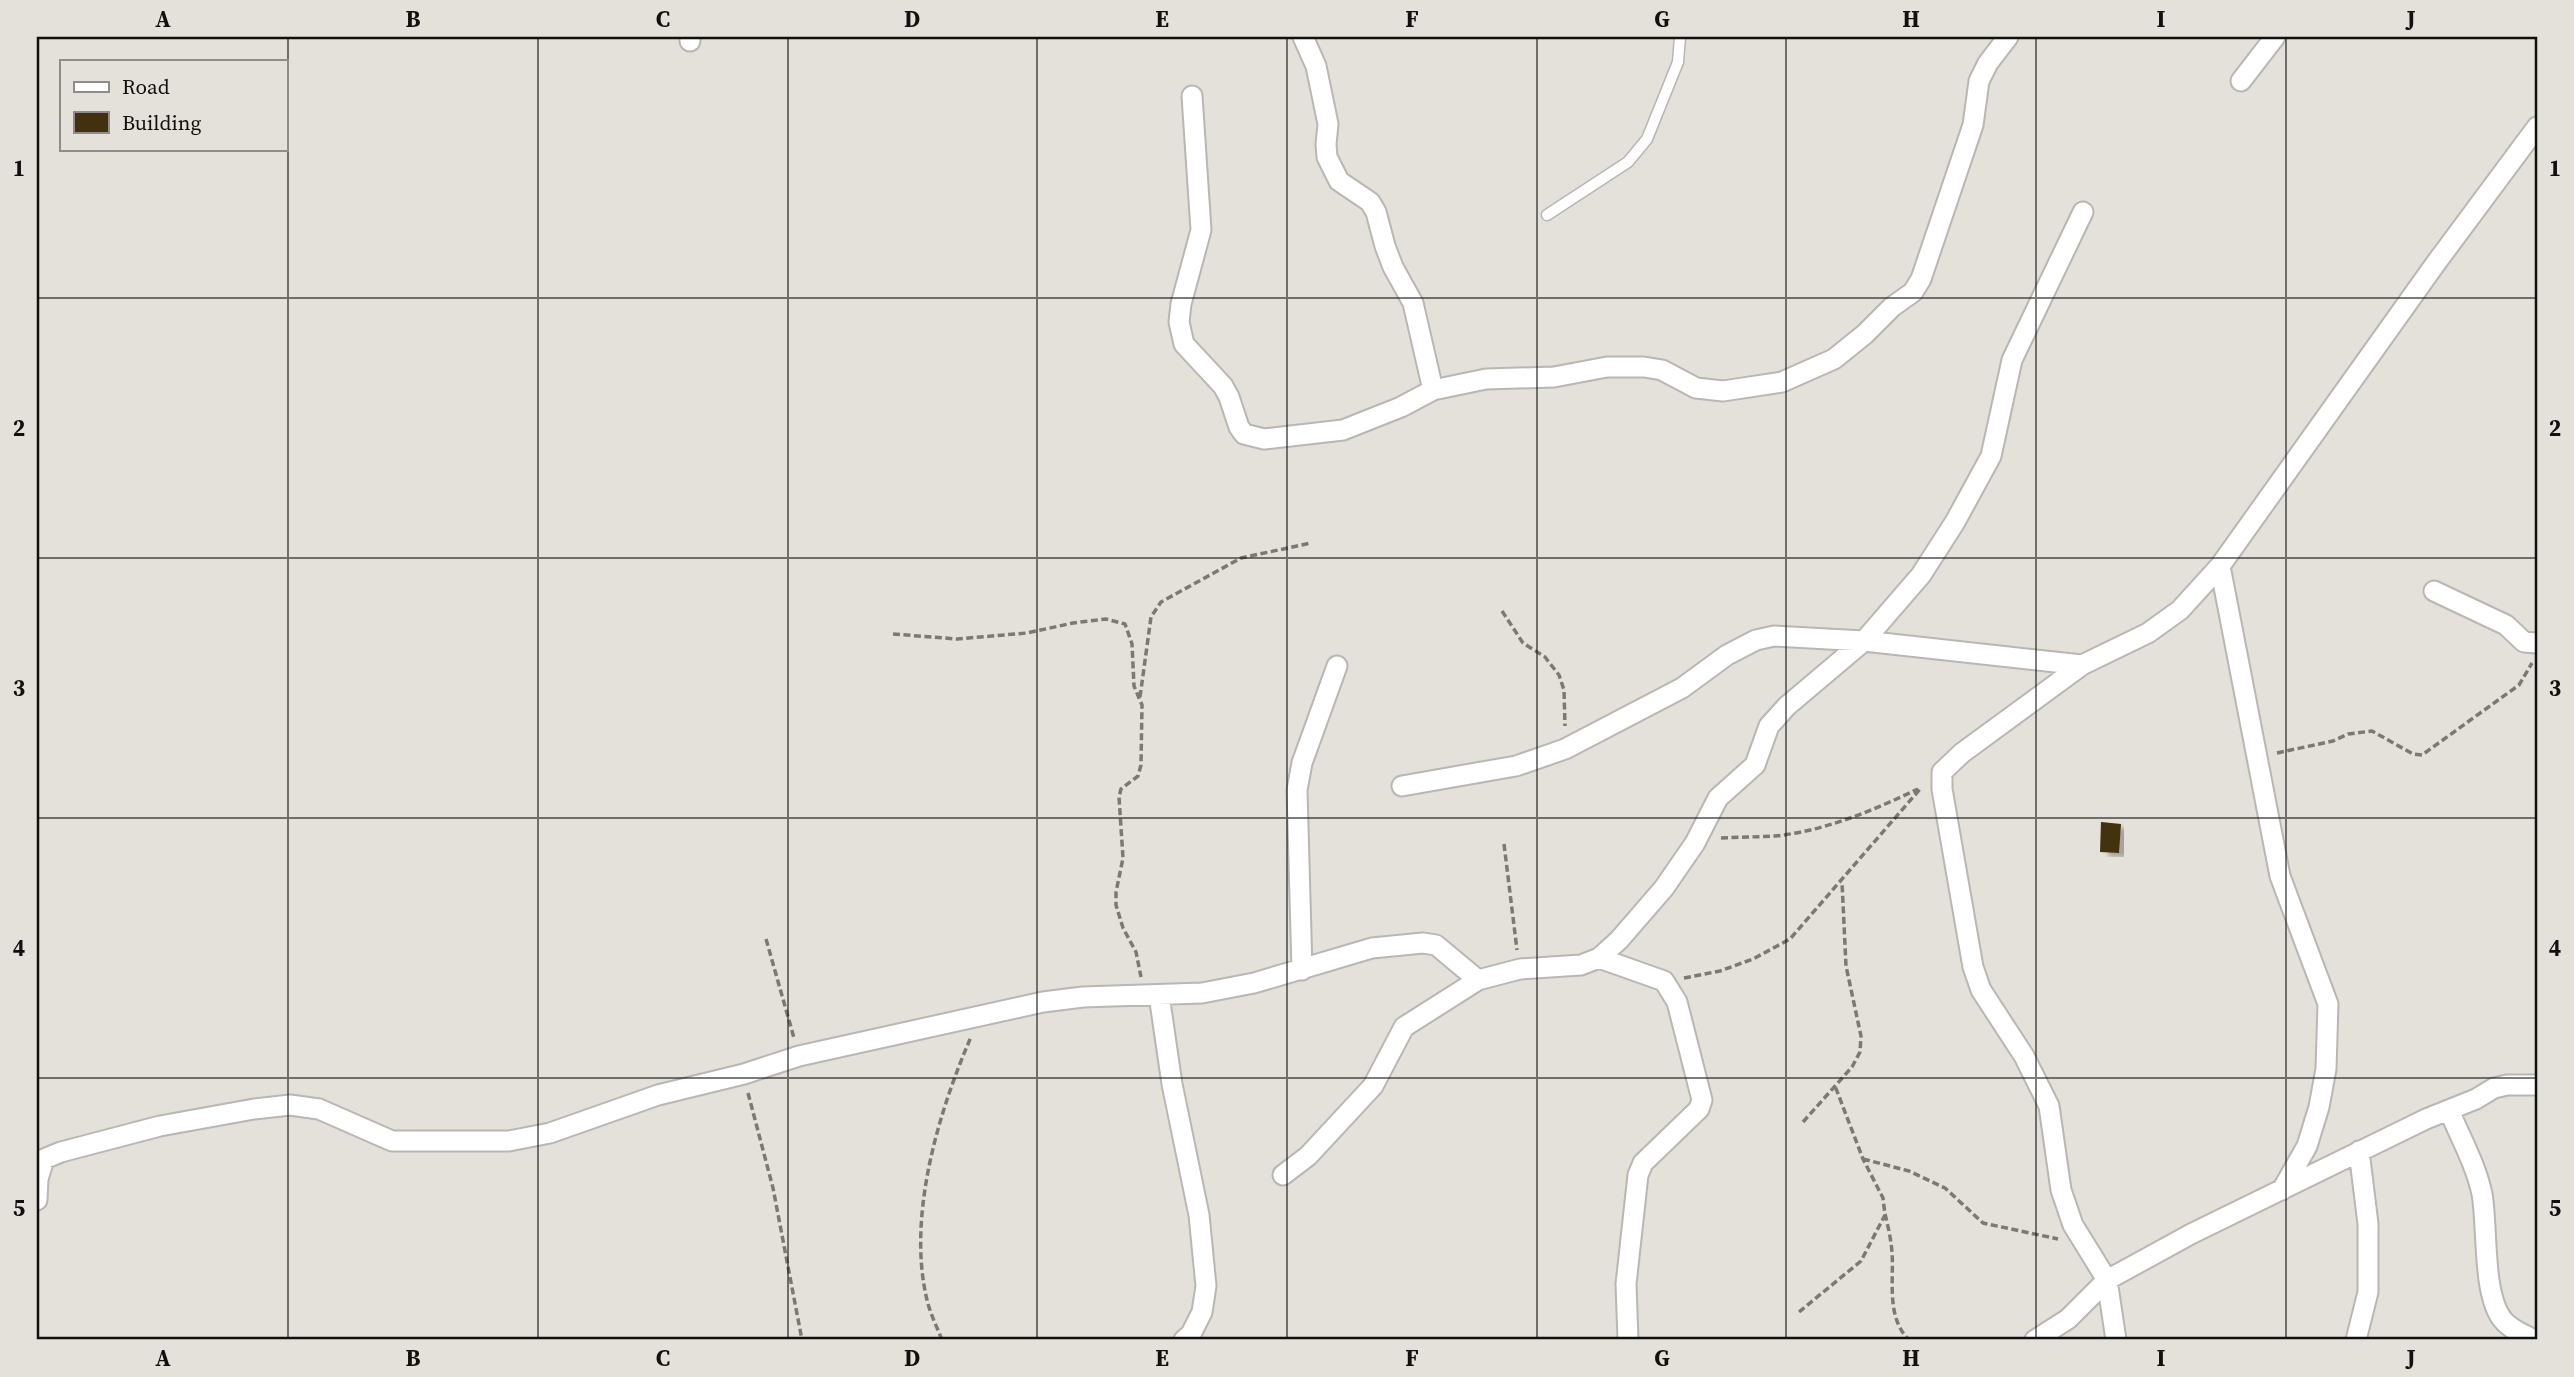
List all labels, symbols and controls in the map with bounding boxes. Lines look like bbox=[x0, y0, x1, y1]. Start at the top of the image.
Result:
text: A bbox=[155, 3, 171, 35]
text: B bbox=[406, 3, 421, 35]
text: C bbox=[656, 3, 670, 35]
text: D bbox=[904, 3, 920, 35]
text: E bbox=[1155, 3, 1169, 35]
text: F bbox=[1405, 3, 1419, 35]
text: G bbox=[1654, 3, 1670, 35]
text: H bbox=[1902, 3, 1920, 35]
text: I bbox=[2157, 3, 2166, 35]
text: J bbox=[2404, 3, 2416, 35]
legend bbox=[60, 60, 287, 150]
text: Road bbox=[122, 72, 170, 101]
text: Building bbox=[122, 108, 201, 137]
text: 1 bbox=[13, 152, 25, 184]
text: 1 bbox=[2549, 152, 2561, 184]
text: 2 bbox=[13, 412, 25, 444]
text: 2 bbox=[2549, 412, 2561, 444]
text: 3 bbox=[13, 672, 25, 704]
text: 3 bbox=[2549, 672, 2561, 704]
text: 4 bbox=[13, 932, 25, 964]
text: 4 bbox=[2549, 932, 2561, 964]
text: 5 bbox=[13, 1192, 25, 1224]
text: 5 bbox=[2549, 1192, 2561, 1224]
text: A bbox=[155, 1342, 171, 1374]
text: B bbox=[406, 1342, 421, 1374]
text: C bbox=[656, 1342, 670, 1374]
text: D bbox=[904, 1342, 920, 1374]
text: E bbox=[1155, 1342, 1169, 1374]
text: F bbox=[1405, 1342, 1419, 1374]
text: G bbox=[1654, 1342, 1670, 1374]
text: H bbox=[1902, 1342, 1920, 1374]
text: I bbox=[2157, 1342, 2166, 1374]
text: J bbox=[2404, 1342, 2416, 1374]

